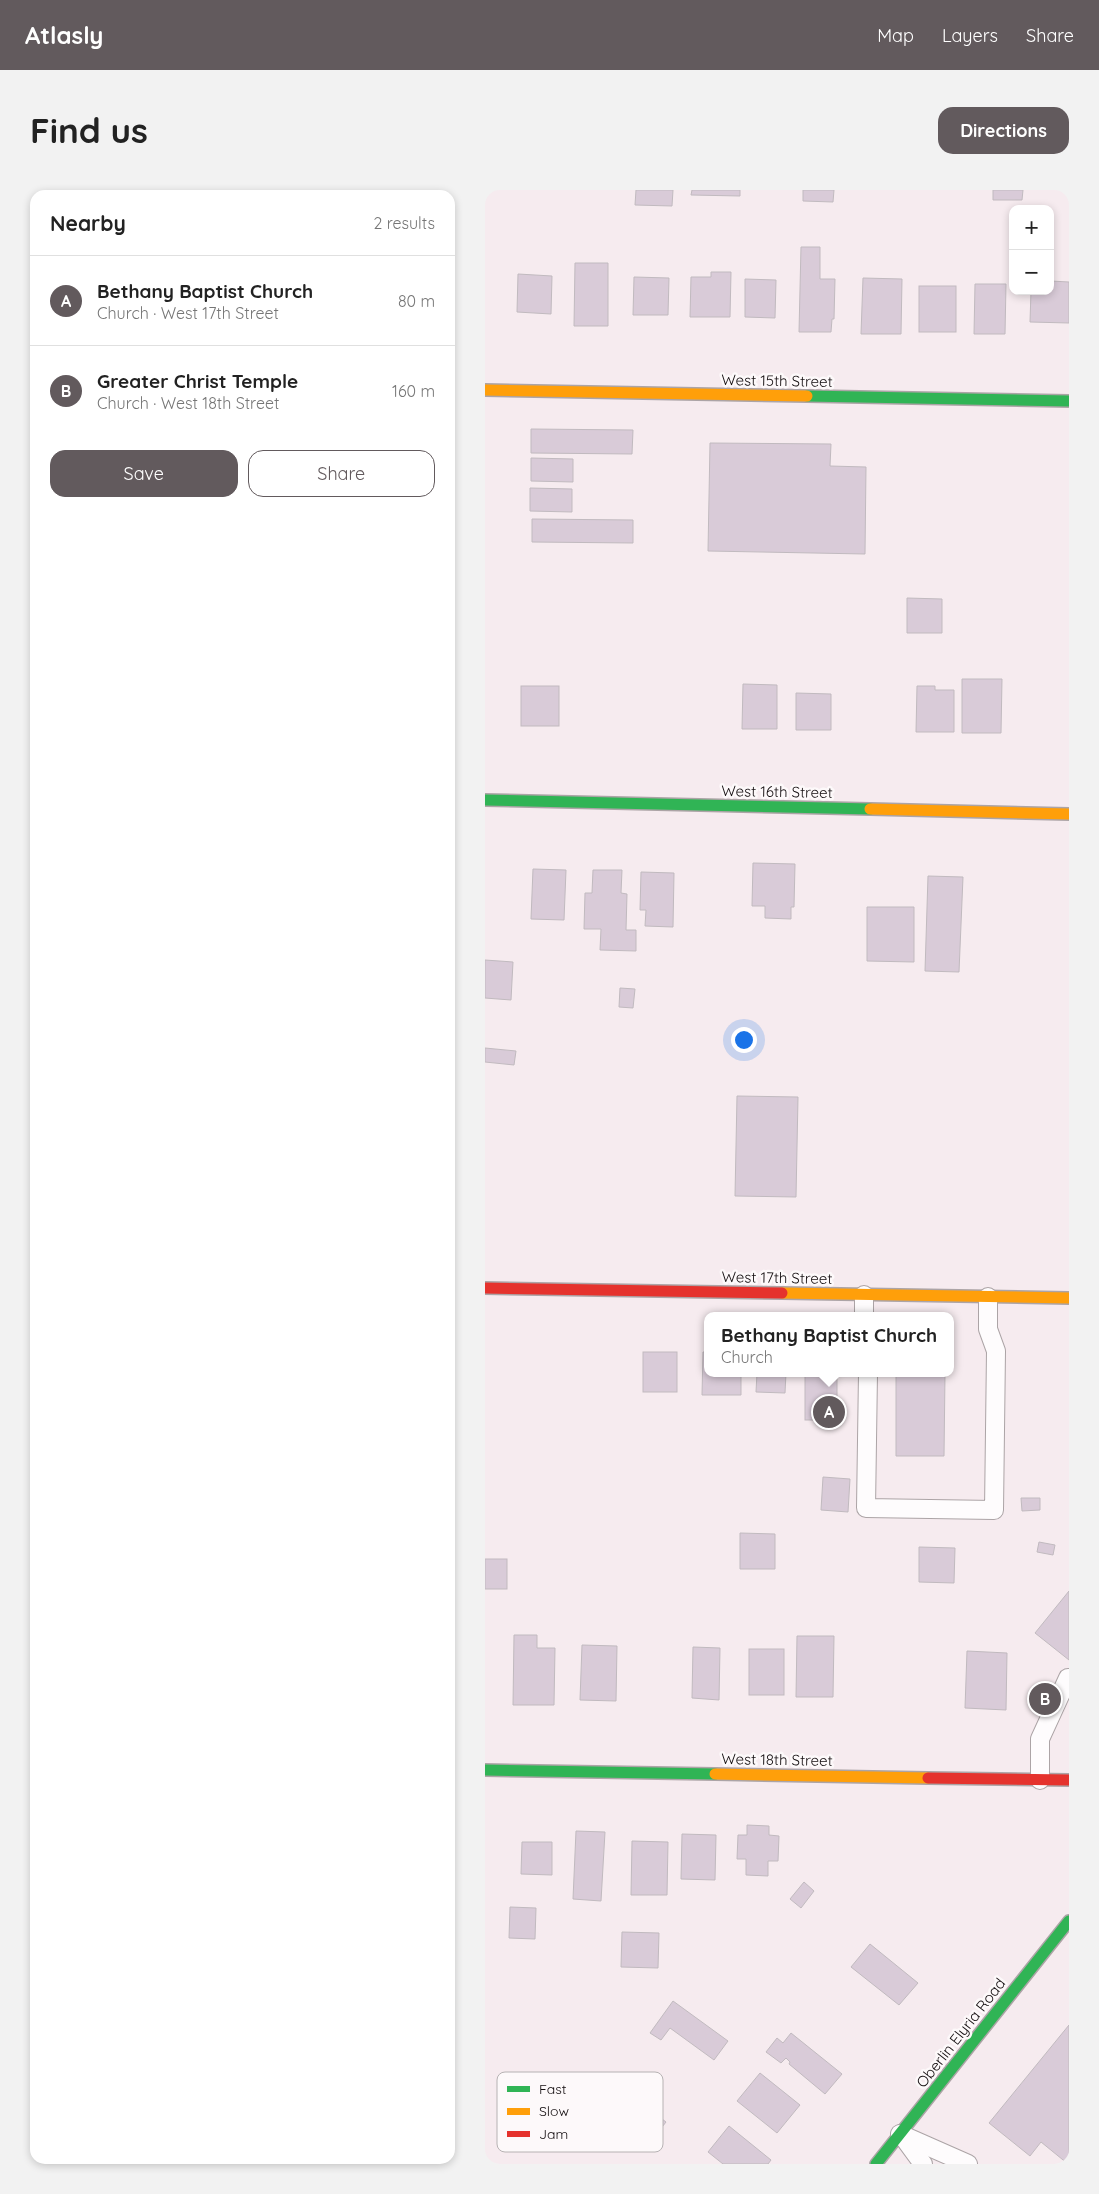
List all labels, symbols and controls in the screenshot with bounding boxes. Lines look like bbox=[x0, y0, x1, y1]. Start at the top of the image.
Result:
text: Atlasly bbox=[25, 20, 103, 50]
text: Map bbox=[877, 24, 914, 47]
text: Layers bbox=[942, 24, 998, 47]
text: Share bbox=[1026, 24, 1074, 47]
button: Directions bbox=[938, 107, 1069, 154]
text: Find us bbox=[30, 108, 148, 152]
map controls bbox=[1009, 205, 1054, 295]
button: + bbox=[1009, 205, 1054, 250]
text: Nearby bbox=[50, 210, 126, 236]
text: 2 results bbox=[373, 213, 435, 233]
button: − bbox=[1009, 250, 1054, 295]
text: Bethany Baptist Church bbox=[97, 279, 313, 303]
text: A bbox=[61, 291, 71, 311]
text: 80 m bbox=[398, 291, 435, 311]
text: Church · West 17th Street bbox=[97, 303, 279, 323]
text: Greater Christ Temple bbox=[97, 369, 298, 393]
street label: West 15th Street bbox=[721, 370, 833, 391]
text: B bbox=[61, 381, 71, 401]
text: 160 m bbox=[392, 381, 435, 401]
text: Church · West 18th Street bbox=[97, 393, 279, 413]
button: Save bbox=[50, 450, 238, 497]
button: Share bbox=[248, 450, 435, 497]
street label: West 16th Street bbox=[721, 781, 833, 802]
your location bbox=[731, 1027, 757, 1053]
street label: West 17th Street bbox=[721, 1267, 833, 1288]
popup bbox=[704, 1312, 954, 1377]
text: Bethany Baptist Church bbox=[721, 1323, 937, 1347]
text: Church bbox=[721, 1347, 773, 1367]
pin: A bbox=[813, 1393, 845, 1431]
pin: B bbox=[1029, 1680, 1061, 1718]
street label: West 18th Street bbox=[721, 1749, 833, 1770]
street label: Oberlin Elyria Road bbox=[912, 1974, 1009, 2091]
legend bbox=[497, 2072, 663, 2152]
text: Fast bbox=[539, 2080, 567, 2098]
text: Slow bbox=[539, 2102, 569, 2120]
text: Jam bbox=[539, 2125, 568, 2143]

